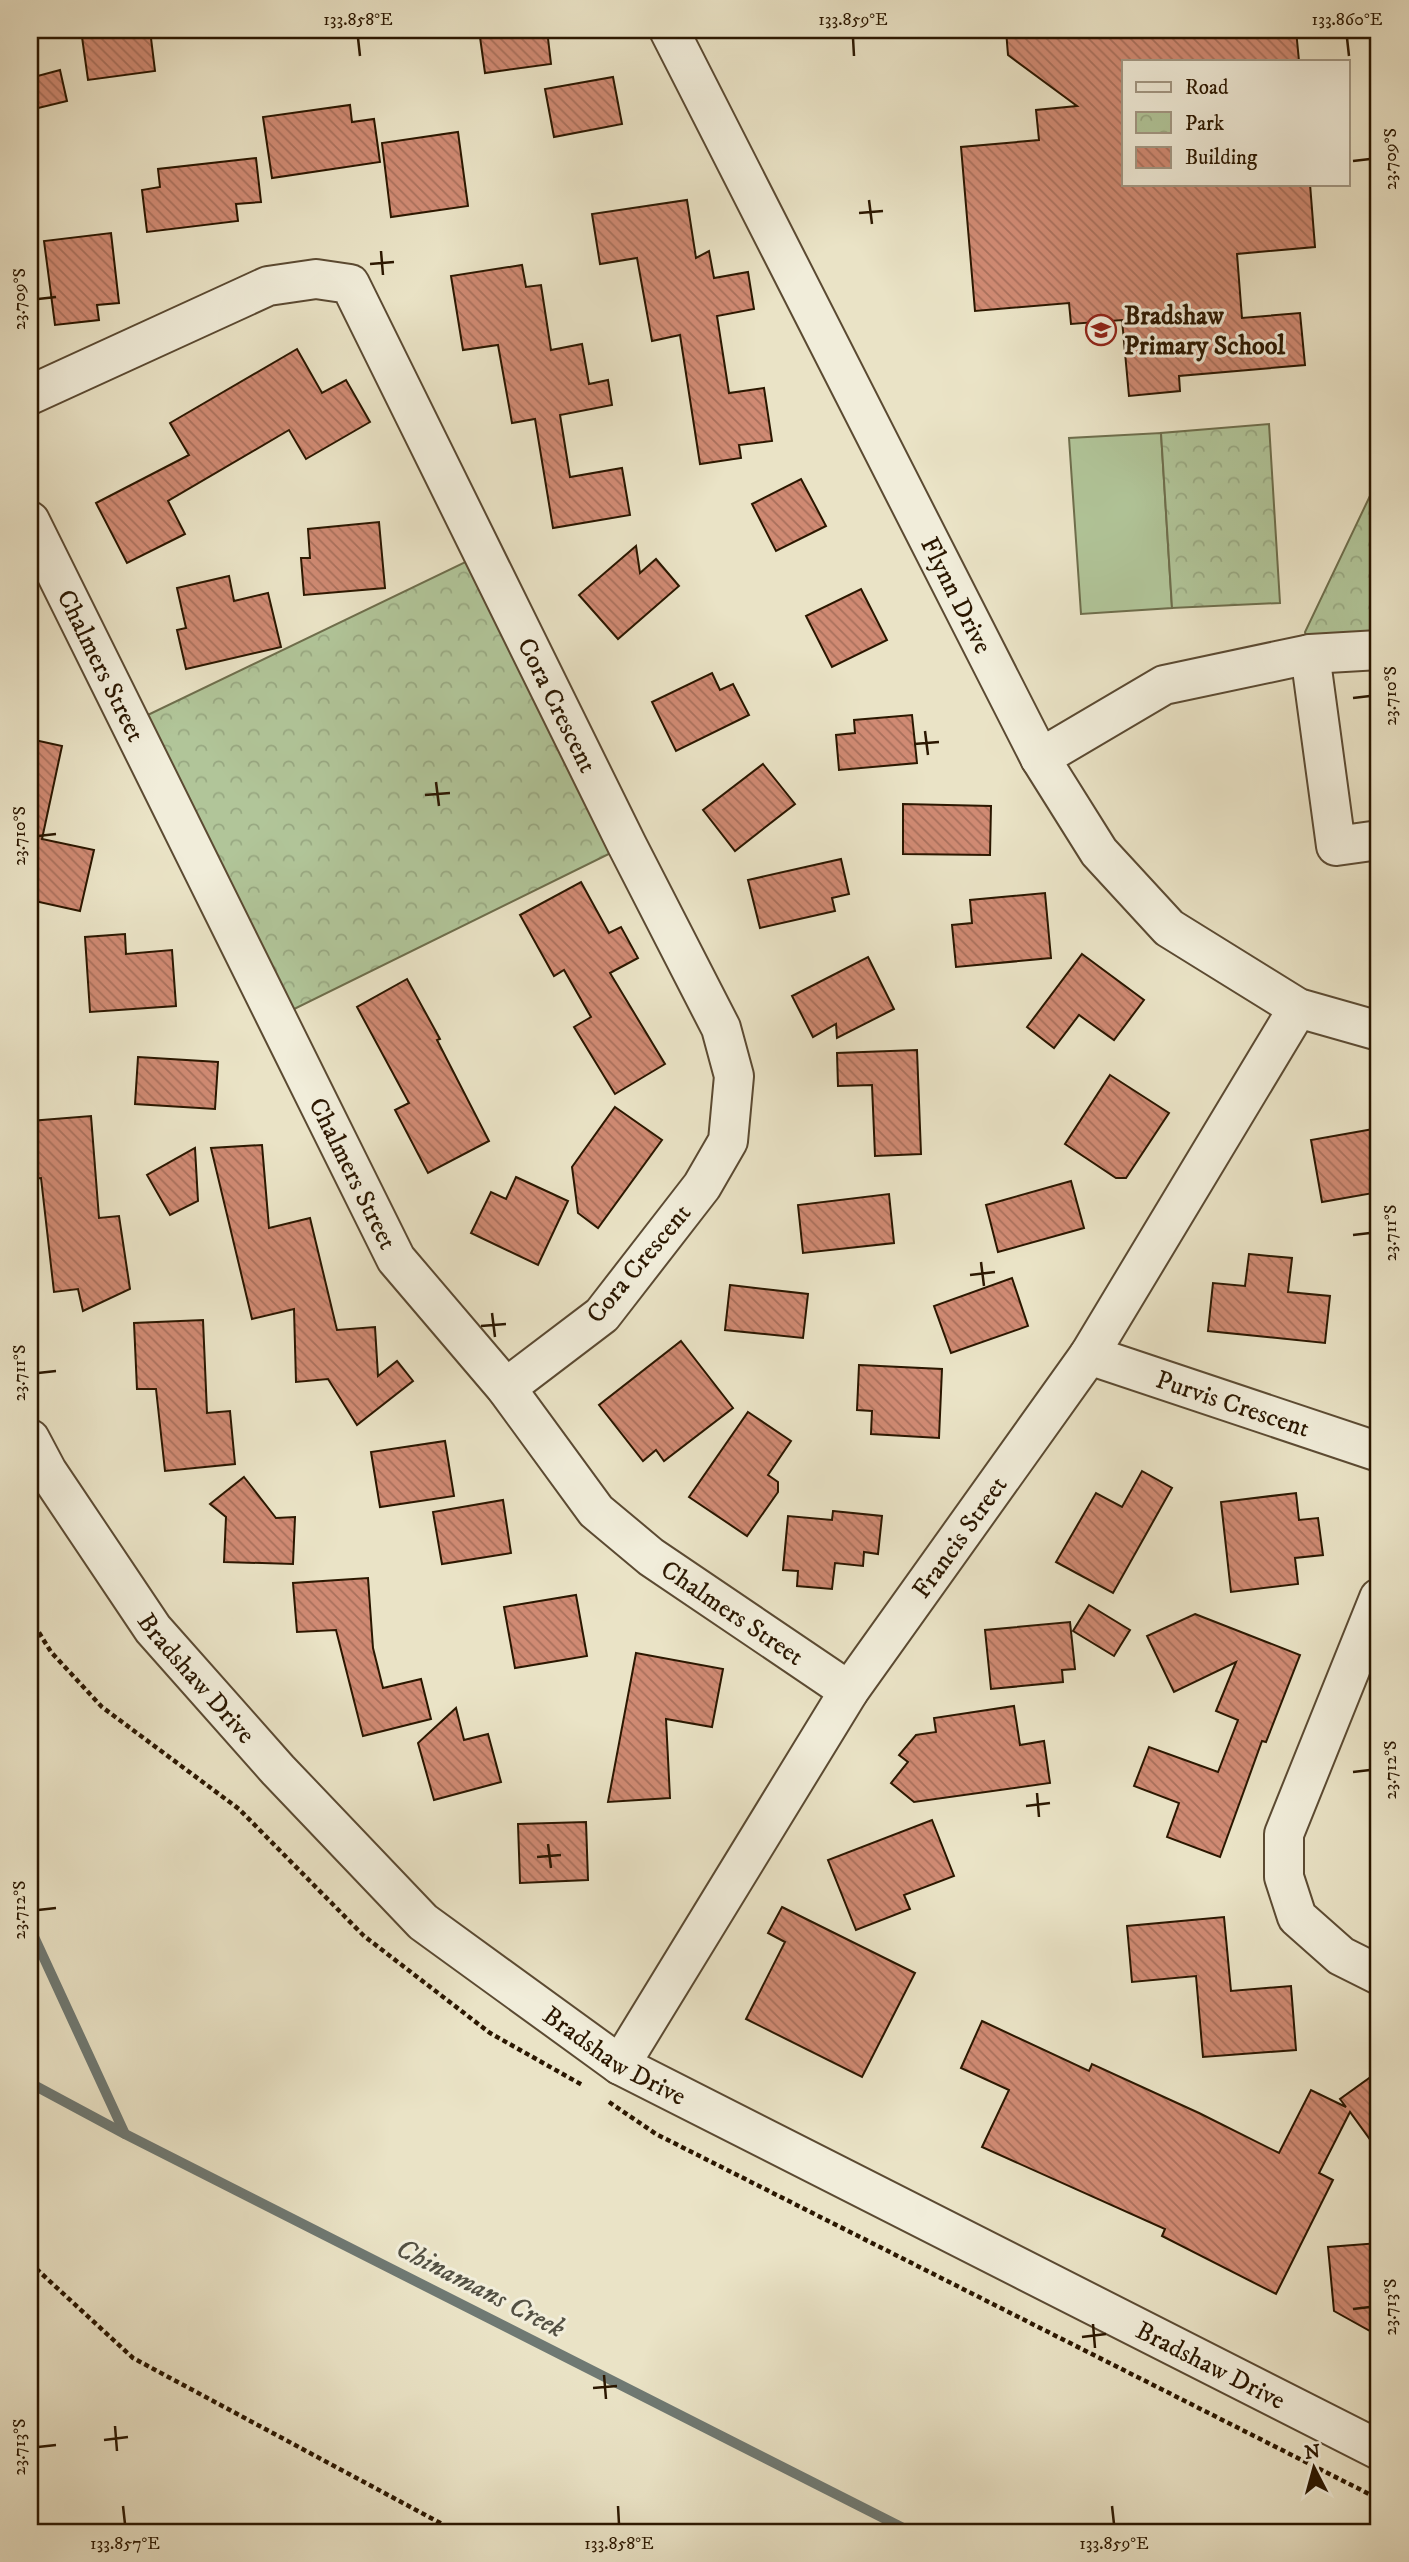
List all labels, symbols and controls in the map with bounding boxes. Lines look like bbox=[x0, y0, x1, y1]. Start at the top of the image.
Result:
text: 133.858°E bbox=[323, 9, 393, 31]
text: 133.859°E bbox=[818, 9, 888, 31]
text: 133.860°E bbox=[1312, 9, 1383, 31]
legend bbox=[1122, 60, 1350, 186]
text: Road bbox=[1185, 75, 1229, 101]
text: Park bbox=[1185, 111, 1225, 137]
text: 23.709°S bbox=[1380, 128, 1402, 190]
text: Building bbox=[1185, 145, 1258, 171]
text: 23.709°S bbox=[9, 268, 31, 330]
place label: Bradshaw Primary School bbox=[1124, 300, 1286, 363]
school or university icon: Bradshaw Primary School bbox=[1084, 313, 1118, 347]
street label: Flynn Drive bbox=[912, 532, 999, 659]
street label: Chalmers Street bbox=[49, 584, 152, 747]
street label: Cora Crescent bbox=[509, 633, 604, 778]
text: 23.710°S bbox=[1380, 666, 1402, 726]
text: 23.710°S bbox=[9, 806, 31, 866]
street label: Chalmers Street bbox=[301, 1092, 404, 1255]
street label: Cora Crescent bbox=[580, 1197, 699, 1331]
text: 23.711°S bbox=[1380, 1205, 1402, 1261]
text: 23.711°S bbox=[9, 1345, 31, 1401]
street label: Purvis Crescent bbox=[1151, 1364, 1314, 1446]
street label: Francis Street bbox=[905, 1470, 1015, 1605]
street label: Chalmers Street bbox=[654, 1553, 810, 1674]
street label: Bradshaw Drive bbox=[129, 1607, 262, 1751]
text: 23.712°S bbox=[1380, 1741, 1402, 1799]
text: 23.712°S bbox=[9, 1881, 31, 1939]
street label: Bradshaw Drive bbox=[536, 1999, 691, 2114]
water label: Chinamans Creek bbox=[390, 2231, 571, 2346]
text: 23.713°S bbox=[1380, 2279, 1402, 2335]
street label: Bradshaw Drive bbox=[1130, 2314, 1291, 2418]
text: 23.713°S bbox=[9, 2419, 31, 2475]
north arrow bbox=[1280, 2432, 1350, 2502]
text: N bbox=[1303, 2440, 1322, 2465]
text: 133.857°E bbox=[90, 2533, 160, 2555]
text: 133.858°E bbox=[584, 2533, 654, 2555]
text: 133.859°E bbox=[1079, 2533, 1149, 2555]

